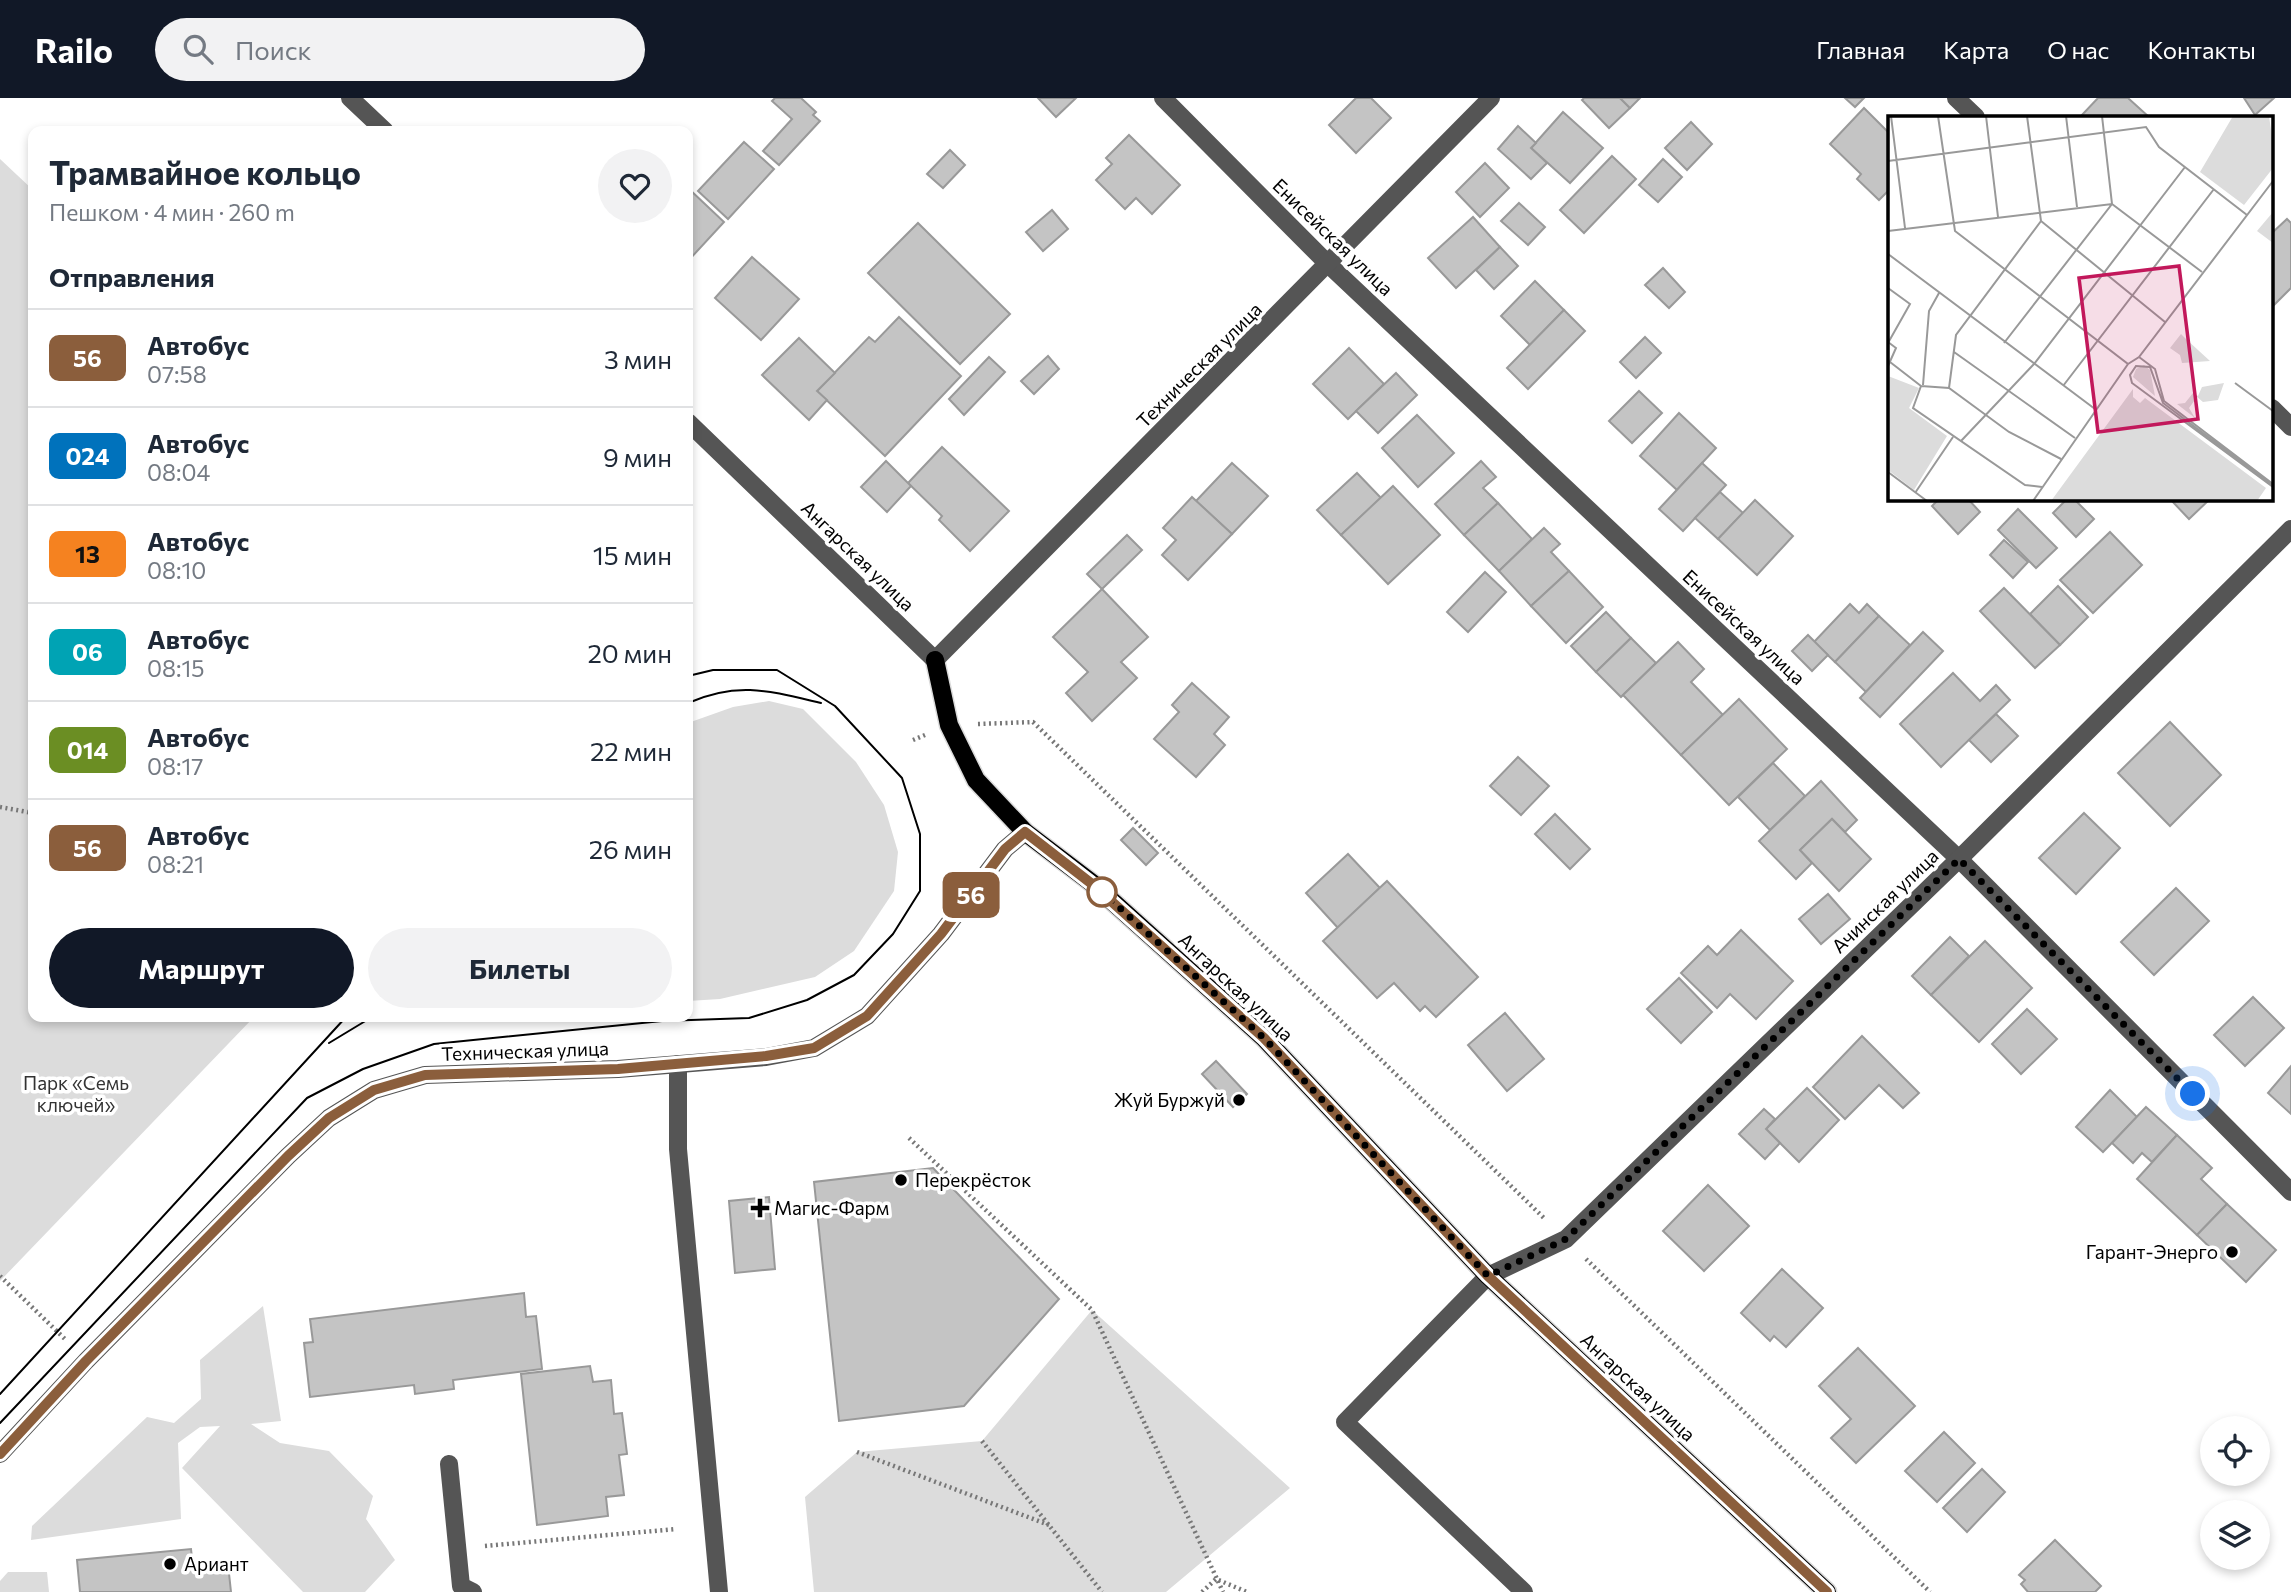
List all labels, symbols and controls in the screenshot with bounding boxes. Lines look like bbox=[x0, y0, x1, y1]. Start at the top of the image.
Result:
search box bbox=[155, 18, 645, 81]
text: Railo bbox=[35, 29, 113, 70]
icon: search bbox=[179, 30, 217, 68]
text: Поиск bbox=[235, 34, 312, 65]
text: Главная bbox=[1816, 35, 1905, 64]
text: Карта bbox=[1943, 35, 2009, 64]
text: О нас bbox=[2047, 35, 2109, 64]
text: Контакты bbox=[2147, 35, 2256, 64]
inset map bbox=[1888, 116, 2274, 500]
button: heart bbox=[598, 149, 672, 223]
text: Трамвайное кольцо bbox=[49, 151, 361, 192]
street label: Енисейская улица bbox=[1268, 173, 1398, 300]
text: Пешком · 4 мин · 260 m bbox=[49, 198, 295, 226]
text: Отправления bbox=[49, 261, 215, 292]
street label: Техническая улица bbox=[1131, 297, 1266, 432]
text: Автобус bbox=[147, 329, 249, 360]
text: 56 bbox=[73, 343, 102, 372]
text: 3 мин bbox=[604, 343, 672, 374]
text: 07:58 bbox=[147, 360, 207, 388]
text: Автобус bbox=[147, 427, 249, 458]
text: 024 bbox=[66, 441, 109, 470]
text: 9 мин bbox=[603, 441, 672, 472]
text: 08:04 bbox=[147, 458, 210, 486]
street label: Ангарская улица bbox=[797, 496, 920, 615]
text: Автобус bbox=[147, 525, 249, 556]
text: 13 bbox=[75, 539, 100, 568]
text: 15 мин bbox=[593, 539, 672, 570]
text: 08:10 bbox=[147, 556, 206, 584]
street label: Енисейская улица bbox=[1679, 564, 1810, 689]
text: Автобус bbox=[147, 623, 249, 654]
text: 06 bbox=[72, 637, 103, 666]
text: 20 мин bbox=[587, 637, 672, 668]
text: 08:15 bbox=[147, 654, 204, 682]
text: Автобус bbox=[147, 721, 249, 752]
text: 014 bbox=[67, 735, 108, 764]
text: 22 мин bbox=[590, 735, 672, 766]
text: 08:17 bbox=[147, 752, 203, 780]
text: Автобус bbox=[147, 819, 249, 850]
text: 56 bbox=[73, 833, 102, 862]
text: 26 мин bbox=[589, 833, 672, 864]
street label: Ачинская улица bbox=[1827, 844, 1943, 957]
text: 08:21 bbox=[147, 850, 204, 878]
line badge: 56 bbox=[940, 872, 1002, 918]
unlabelled marker bbox=[1087, 877, 1117, 907]
text: 56 bbox=[957, 880, 985, 909]
button: Маршрут bbox=[49, 928, 354, 1008]
button: Билеты bbox=[368, 928, 672, 1008]
street label: Ангарская улица bbox=[1174, 928, 1298, 1046]
street label: Техническая улица bbox=[441, 1036, 609, 1065]
park label: Парк «Семь ключей» bbox=[23, 1071, 129, 1116]
your location bbox=[2175, 1076, 2210, 1111]
place label: Жуй Буржуй bbox=[1114, 1088, 1225, 1111]
marker: Жуй Буржуй bbox=[1231, 1092, 1247, 1108]
place label: Перекрёсток bbox=[915, 1168, 1031, 1191]
marker: Перекрёсток bbox=[893, 1172, 909, 1188]
place label: Магис-Фарм bbox=[774, 1196, 889, 1219]
marker: Магис-Фарм bbox=[752, 1200, 768, 1216]
place label: Гарант-Энерго bbox=[2086, 1240, 2218, 1263]
marker: Гарант-Энерго bbox=[2224, 1244, 2240, 1260]
street label: Ангарская улица bbox=[1576, 1328, 1700, 1446]
map controls bbox=[2200, 1416, 2270, 1570]
button: locate bbox=[2200, 1416, 2270, 1486]
button: layers bbox=[2200, 1500, 2270, 1570]
place label: Ариант bbox=[184, 1552, 249, 1575]
marker: Ариант bbox=[162, 1556, 178, 1572]

